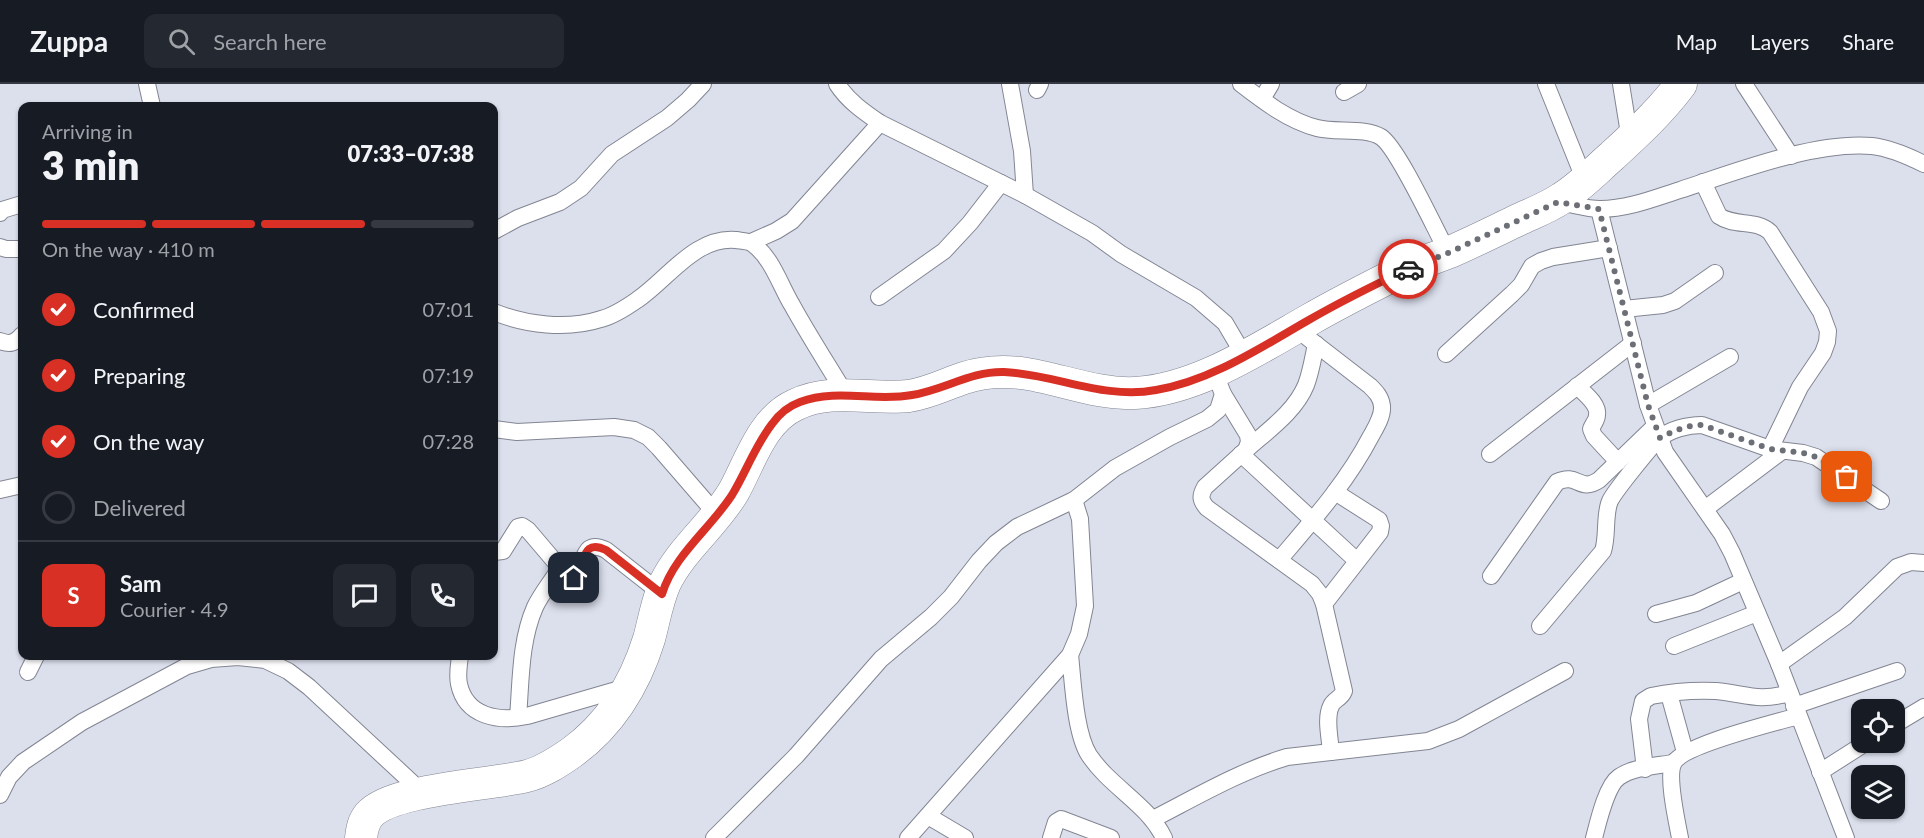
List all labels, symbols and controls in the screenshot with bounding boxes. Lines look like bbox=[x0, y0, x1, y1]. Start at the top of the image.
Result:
search box bbox=[144, 14, 564, 68]
text: Zuppa bbox=[30, 24, 108, 58]
icon: search bbox=[165, 25, 198, 58]
text: Search here bbox=[213, 28, 327, 55]
text: Map bbox=[1676, 29, 1717, 54]
text: Layers bbox=[1750, 29, 1809, 54]
text: Share bbox=[1842, 29, 1894, 54]
text: Arriving in bbox=[42, 119, 133, 143]
text: 07:33–07:38 bbox=[348, 140, 474, 167]
text: 3 min bbox=[42, 142, 139, 188]
text: On the way · 410 m bbox=[42, 237, 215, 261]
courier bbox=[1378, 239, 1438, 299]
icon: car bbox=[1392, 253, 1425, 286]
icon: check bbox=[42, 293, 75, 326]
text: Confirmed bbox=[93, 296, 195, 323]
text: 07:01 bbox=[423, 297, 474, 321]
icon: check bbox=[42, 359, 75, 392]
text: Preparing bbox=[93, 362, 185, 389]
text: 07:19 bbox=[423, 363, 474, 387]
icon: check bbox=[42, 425, 75, 458]
text: On the way bbox=[93, 428, 204, 455]
text: 07:28 bbox=[423, 429, 474, 453]
pin bbox=[1821, 451, 1872, 502]
icon: bag bbox=[1830, 460, 1863, 493]
text: Delivered bbox=[93, 494, 186, 521]
pin bbox=[548, 552, 599, 603]
icon: home bbox=[557, 561, 590, 594]
button: chat bbox=[333, 564, 396, 627]
button: phone bbox=[411, 564, 474, 627]
text: Sam bbox=[120, 570, 162, 597]
text: S bbox=[67, 582, 80, 609]
text: Courier · 4.9 bbox=[120, 597, 229, 621]
map controls bbox=[1851, 699, 1905, 819]
button: locate bbox=[1851, 699, 1905, 753]
button: layers bbox=[1851, 765, 1905, 819]

